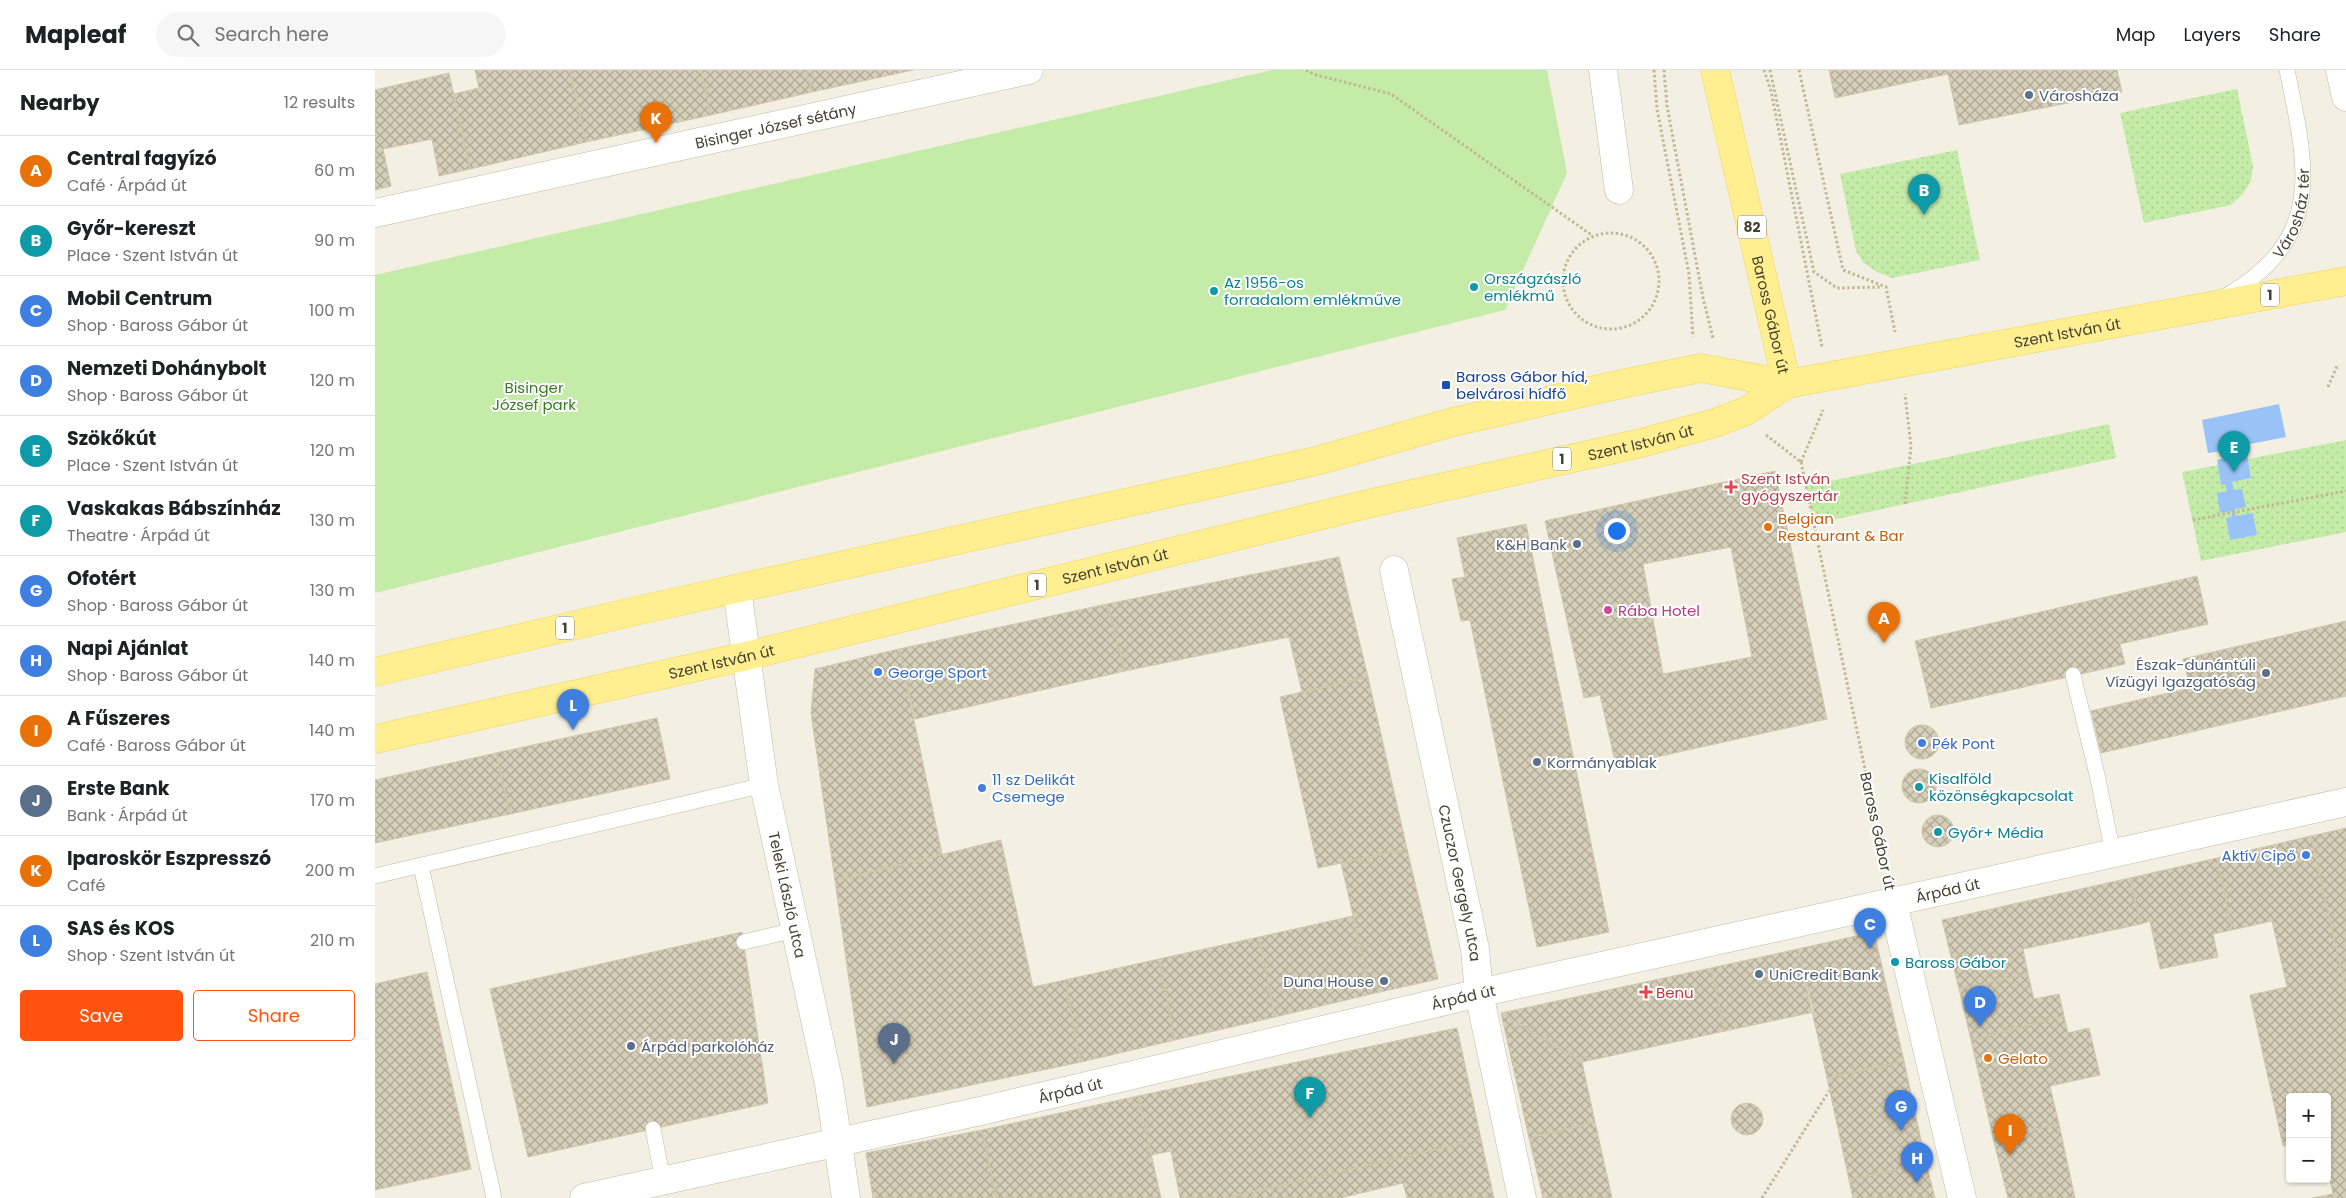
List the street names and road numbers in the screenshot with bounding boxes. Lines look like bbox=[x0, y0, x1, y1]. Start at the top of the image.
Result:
street label: Bisinger József sétány bbox=[693, 97, 859, 153]
street label: Városház tér bbox=[2267, 168, 2314, 262]
road number: 82 bbox=[1738, 216, 1766, 238]
street label: Baross Gábor út bbox=[1747, 254, 1795, 376]
road number: 1 bbox=[2261, 284, 2279, 306]
street label: Szent István út bbox=[2012, 312, 2122, 353]
street label: Szent István út bbox=[1586, 419, 1696, 465]
road number: 1 bbox=[1553, 448, 1571, 470]
street label: Szent István út bbox=[1060, 543, 1170, 589]
road number: 1 bbox=[1028, 574, 1046, 596]
road number: 1 bbox=[556, 616, 574, 640]
street label: Szent István út bbox=[666, 639, 777, 684]
street label: Baross Gábor út bbox=[1855, 770, 1901, 892]
street label: Czuczor Gergely utca bbox=[1434, 803, 1487, 962]
street label: Teleki László utca bbox=[764, 829, 812, 960]
street label: Árpád út bbox=[1913, 873, 1982, 907]
street label: Árpád út bbox=[1429, 979, 1497, 1014]
street label: Árpád út bbox=[1036, 1072, 1104, 1108]

